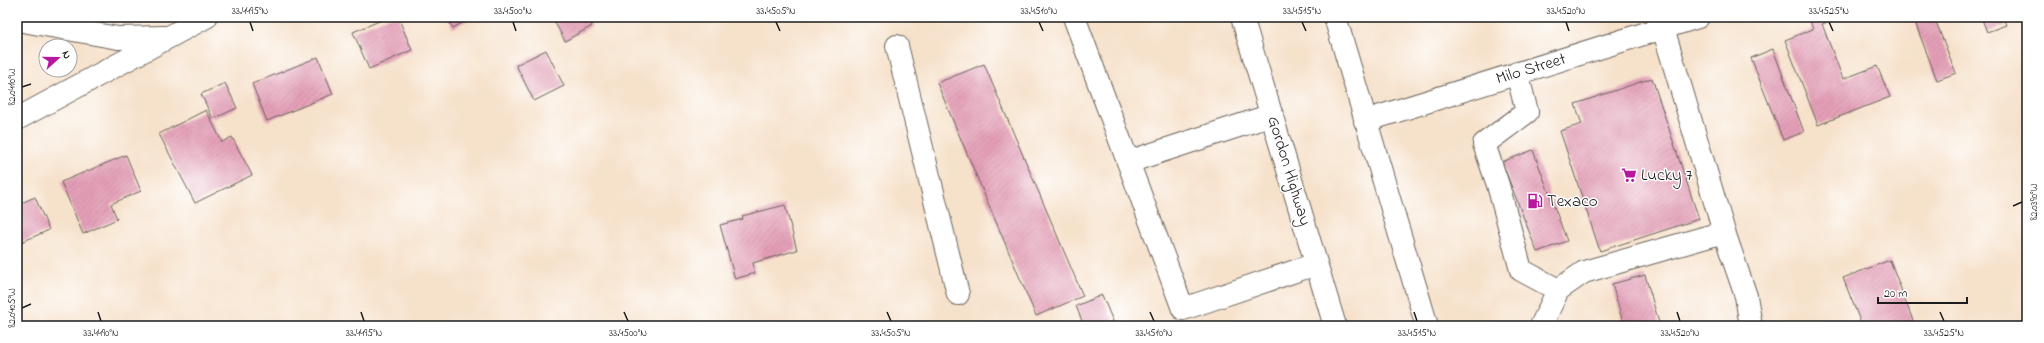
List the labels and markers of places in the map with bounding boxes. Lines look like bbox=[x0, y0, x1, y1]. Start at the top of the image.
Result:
place label: Lucky 7 bbox=[1641, 163, 1693, 189]
supermarket icon: Lucky 7 bbox=[1620, 166, 1638, 184]
place label: Texaco bbox=[1547, 189, 1598, 214]
fuel station icon: Texaco bbox=[1526, 192, 1544, 210]

